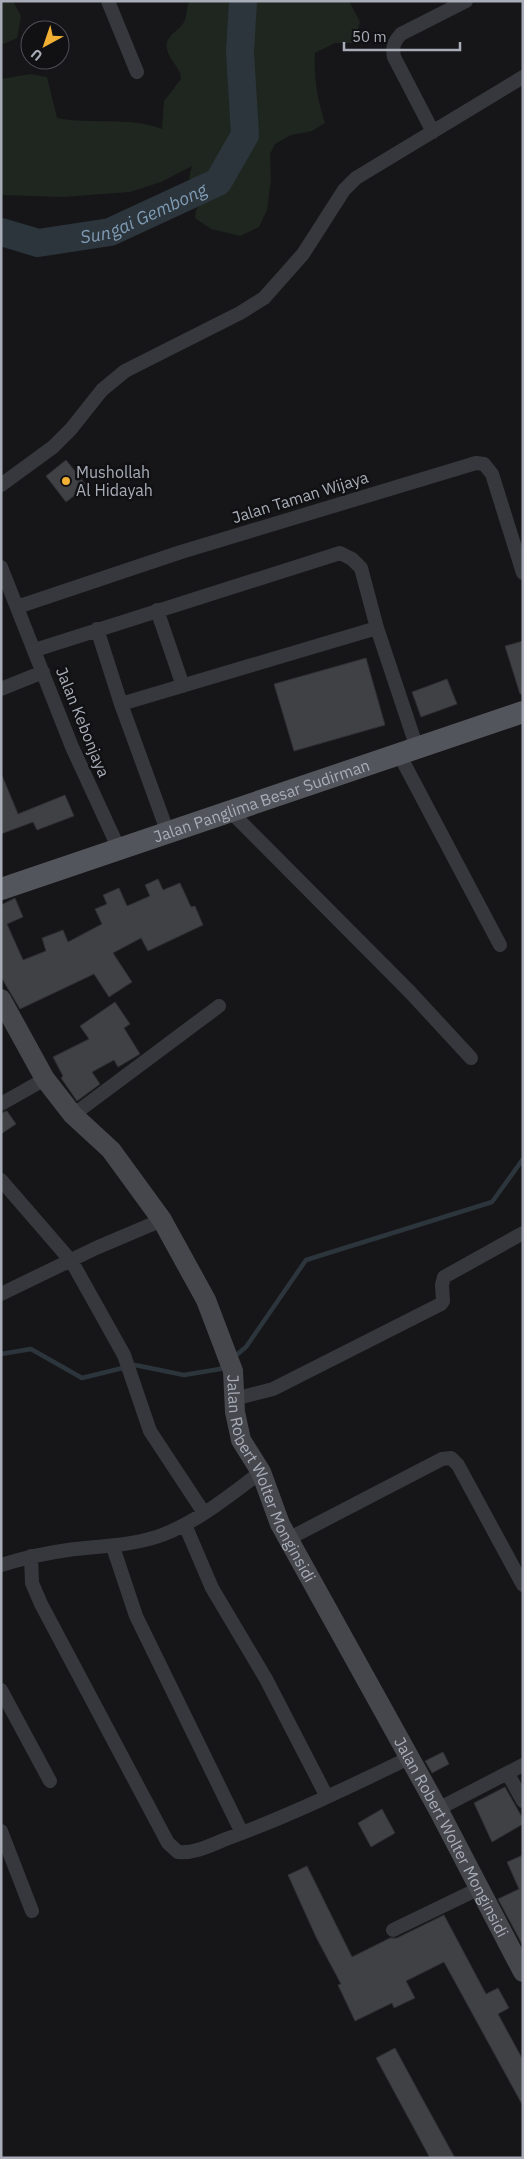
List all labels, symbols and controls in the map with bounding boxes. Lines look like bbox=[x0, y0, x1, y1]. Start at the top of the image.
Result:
north arrow bbox=[20, 20, 70, 70]
scale bar bbox=[344, 20, 460, 52]
text: 50 m bbox=[352, 27, 387, 46]
text: U bbox=[27, 45, 46, 65]
water label: Sungai Gembong bbox=[79, 177, 211, 248]
place label: Mushollah Al Hidayah bbox=[76, 462, 153, 500]
street label: Jalan Taman Wijaya bbox=[229, 467, 371, 527]
marker: Mushollah Al Hidayah bbox=[60, 475, 72, 487]
street label: Jalan Kebonjaya bbox=[52, 664, 114, 780]
street label: Jalan Panglima Besar Sudirman bbox=[151, 755, 372, 847]
street label: Jalan Robert Wolter Monginsidi bbox=[223, 1374, 320, 1585]
street label: Jalan Robert Wolter Monginsidi bbox=[390, 1733, 513, 1940]

